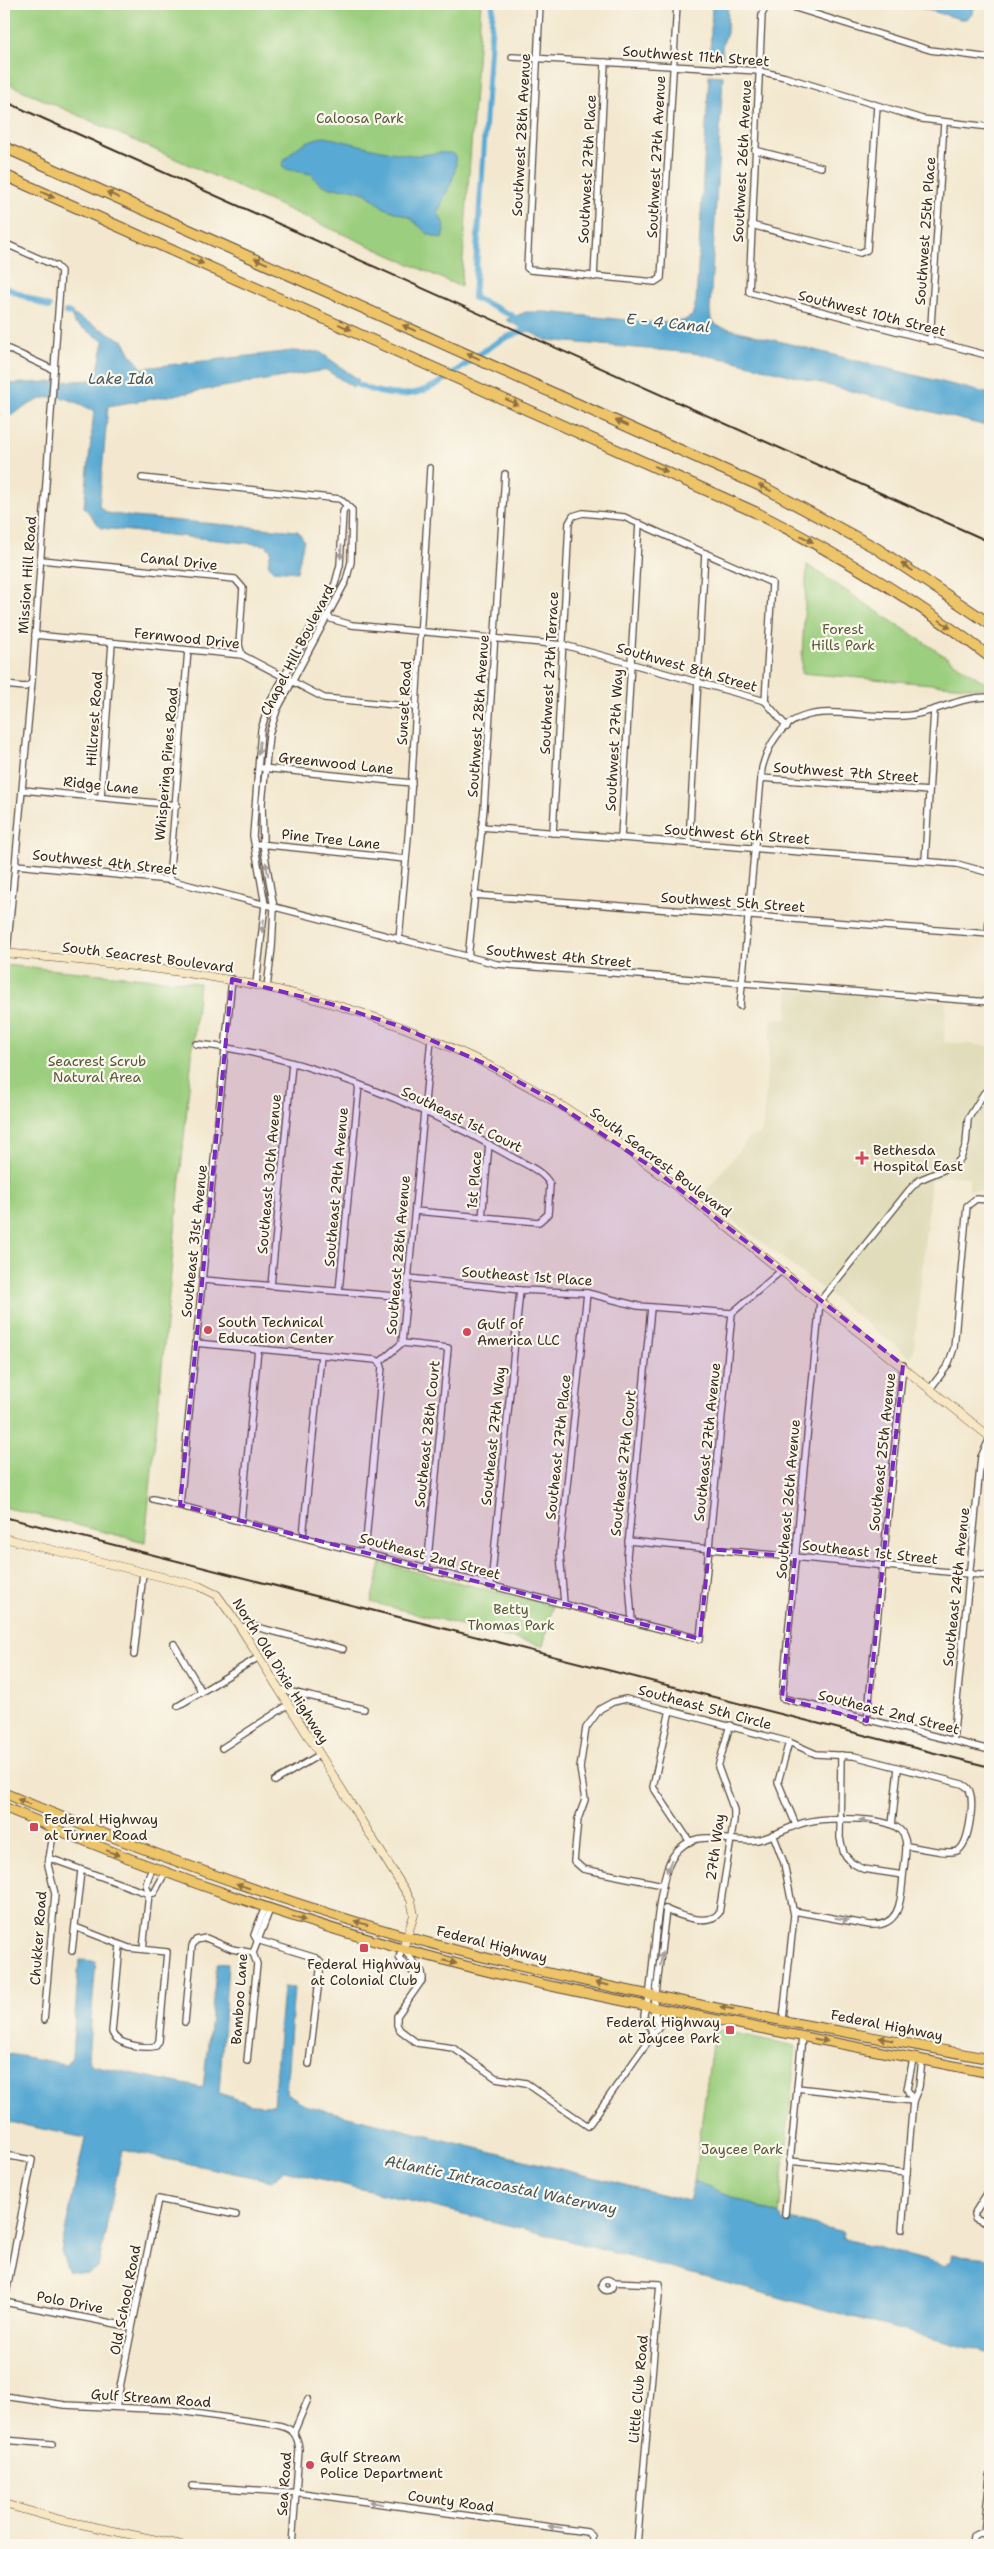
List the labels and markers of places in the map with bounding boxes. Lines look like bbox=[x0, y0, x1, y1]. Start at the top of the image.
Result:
place label: Bethesda Hospital East bbox=[873, 1141, 963, 1175]
marker: Bethesda Hospital East bbox=[855, 1151, 869, 1165]
place label: South Technical Education Center bbox=[218, 1313, 335, 1347]
place label: Gulf of America LLC bbox=[477, 1315, 560, 1349]
marker: South Technical Education Center bbox=[202, 1324, 214, 1336]
marker: Gulf of America LLC bbox=[461, 1326, 473, 1338]
place label: Federal Highway at Turner Road bbox=[44, 1810, 158, 1844]
marker: Federal Highway at Turner Road bbox=[28, 1821, 40, 1833]
marker: Federal Highway at Colonial Club bbox=[358, 1942, 370, 1954]
place label: Federal Highway at Colonial Club bbox=[307, 1955, 421, 1989]
place label: Federal Highway at Jaycee Park bbox=[606, 2013, 720, 2047]
marker: Federal Highway at Jaycee Park bbox=[724, 2024, 736, 2036]
place label: Gulf Stream Police Department bbox=[320, 2448, 443, 2482]
marker: Gulf Stream Police Department bbox=[304, 2459, 316, 2471]

